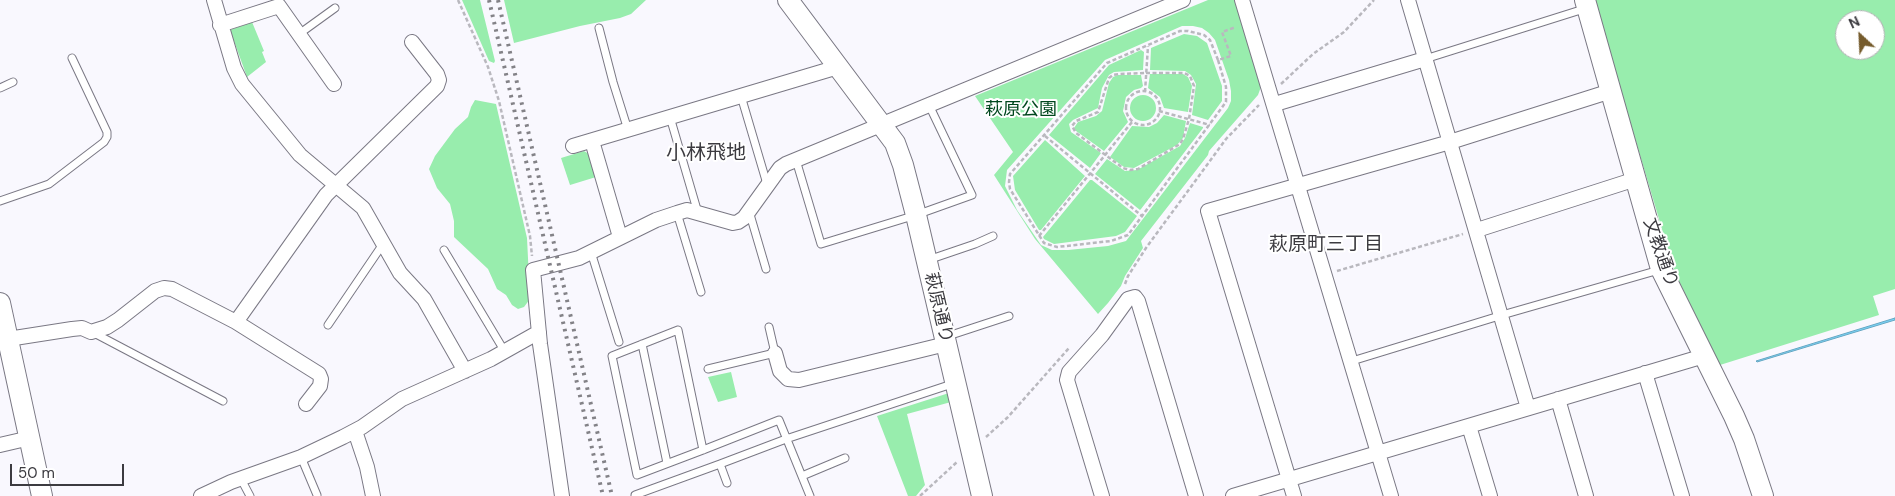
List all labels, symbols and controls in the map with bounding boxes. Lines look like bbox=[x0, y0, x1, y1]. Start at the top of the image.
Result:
north arrow bbox=[1835, 10, 1885, 60]
text: N bbox=[1846, 12, 1863, 33]
park label: 萩原公園 bbox=[985, 99, 1057, 121]
district label: 小林飛地 bbox=[666, 142, 746, 166]
street label: 文教通り bbox=[1638, 215, 1682, 291]
district label: 萩原町三丁目 bbox=[1269, 234, 1383, 256]
street label: 萩原通り bbox=[919, 270, 957, 346]
scale bar bbox=[12, 454, 126, 486]
text: 50 m bbox=[18, 463, 55, 483]

